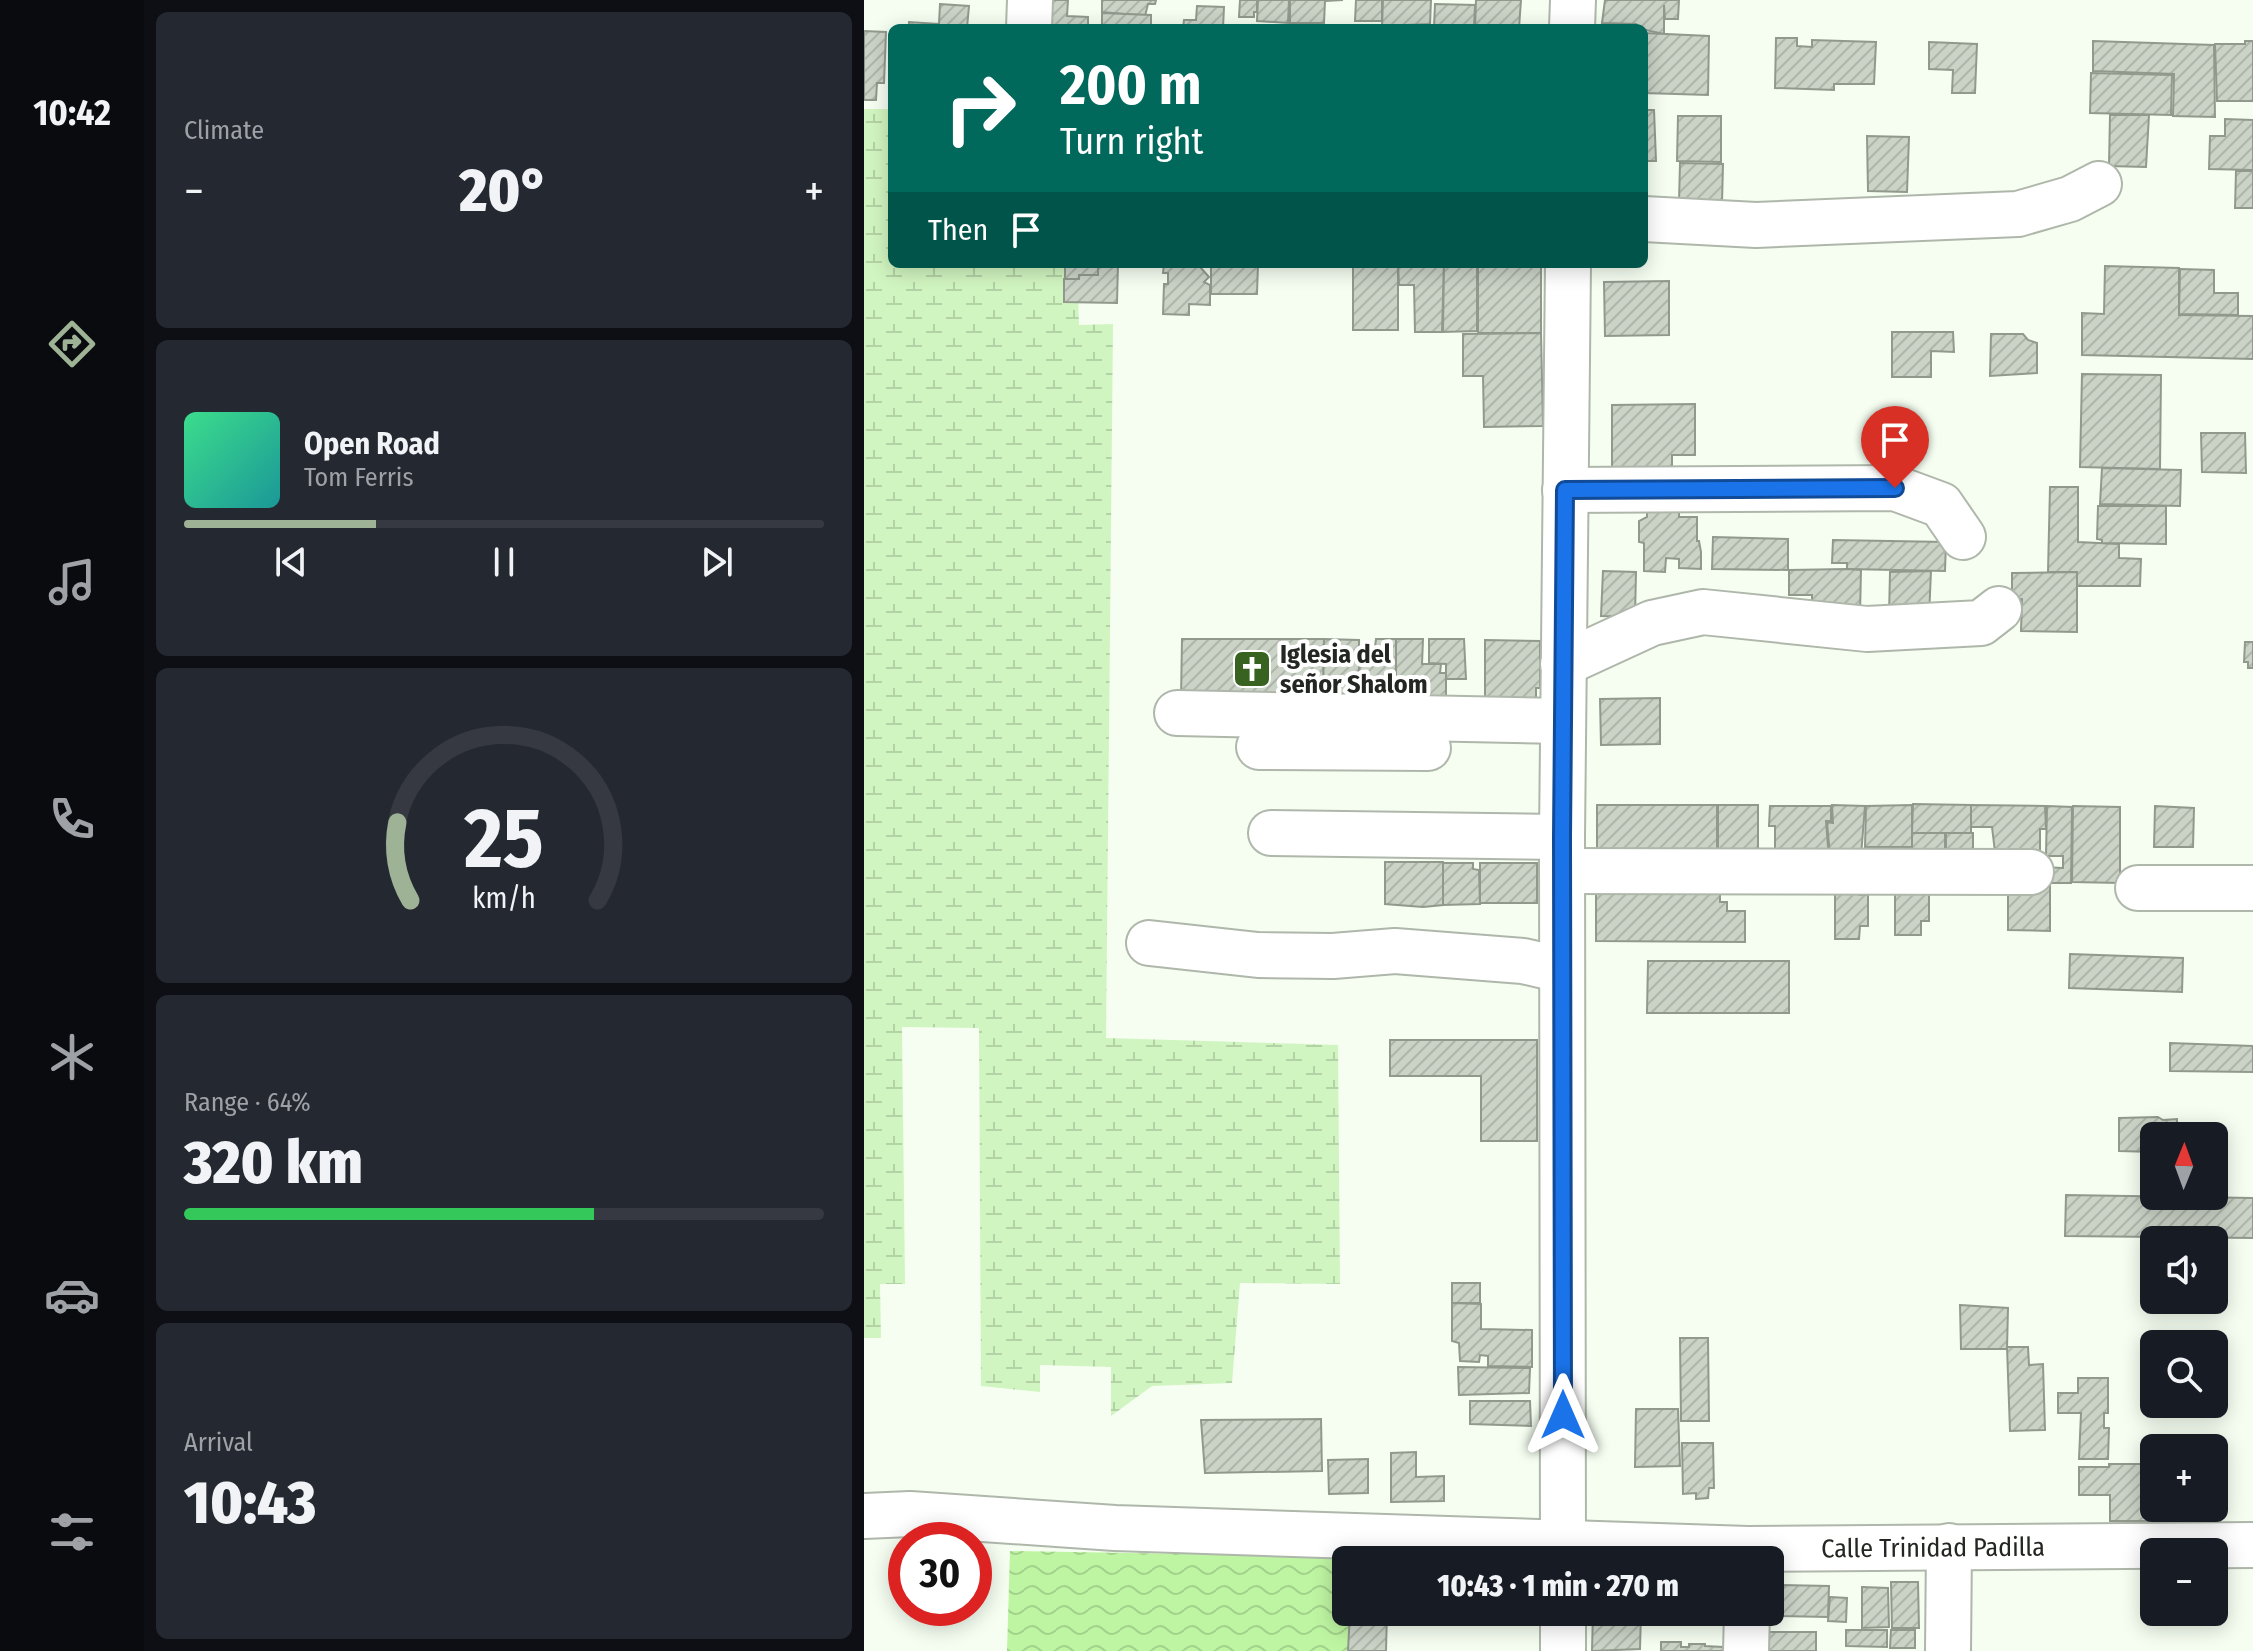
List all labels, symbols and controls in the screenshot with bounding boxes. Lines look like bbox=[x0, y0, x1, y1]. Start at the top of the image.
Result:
text: 200 m bbox=[1060, 52, 1201, 119]
icon: right bbox=[928, 56, 1032, 160]
text: 10:42 bbox=[33, 91, 111, 135]
text: Climate bbox=[184, 115, 264, 146]
text: Turn right bbox=[1060, 120, 1203, 164]
text: 20° bbox=[459, 155, 549, 227]
text: − bbox=[184, 165, 204, 218]
text: + bbox=[804, 165, 824, 218]
icon: arrive bbox=[1004, 208, 1048, 252]
text: Then bbox=[928, 212, 988, 248]
icon: directions bbox=[44, 316, 100, 372]
pin bbox=[1861, 406, 1929, 488]
icon: arrive bbox=[1873, 418, 1917, 462]
text: Open Road bbox=[304, 426, 440, 462]
text: Tom Ferris bbox=[304, 462, 414, 493]
icon: previous bbox=[269, 540, 313, 584]
icon: pause bbox=[482, 540, 526, 584]
icon: next bbox=[695, 540, 739, 584]
icon: music bbox=[44, 554, 100, 610]
place label: Iglesia del señor Shalom bbox=[1280, 639, 1427, 700]
church icon: Iglesia del señor Shalom bbox=[1231, 648, 1273, 690]
text: 25 bbox=[463, 789, 544, 889]
icon: phone bbox=[44, 791, 100, 847]
text: km/h bbox=[472, 882, 536, 917]
icon: climate bbox=[44, 1029, 100, 1085]
text: Range · 64% bbox=[184, 1087, 311, 1118]
north arrow bbox=[2140, 1122, 2228, 1210]
map controls bbox=[2140, 1122, 2228, 1626]
text: 320 km bbox=[184, 1127, 363, 1199]
button: sound bbox=[2140, 1226, 2228, 1314]
icon: car bbox=[44, 1267, 100, 1323]
button: search bbox=[2140, 1330, 2228, 1418]
position arrow bbox=[1521, 1373, 1605, 1457]
text: Arrival bbox=[184, 1427, 253, 1458]
button: + bbox=[2140, 1434, 2228, 1522]
text: 10:43 bbox=[184, 1467, 316, 1539]
icon: filters bbox=[44, 1504, 100, 1560]
speed limit sign: 30 bbox=[888, 1522, 992, 1626]
street label: Calle Trinidad Padilla bbox=[1821, 1531, 2045, 1564]
button: − bbox=[2140, 1538, 2228, 1626]
text: 10:43 · 1 min · 270 m bbox=[1437, 1568, 1679, 1604]

